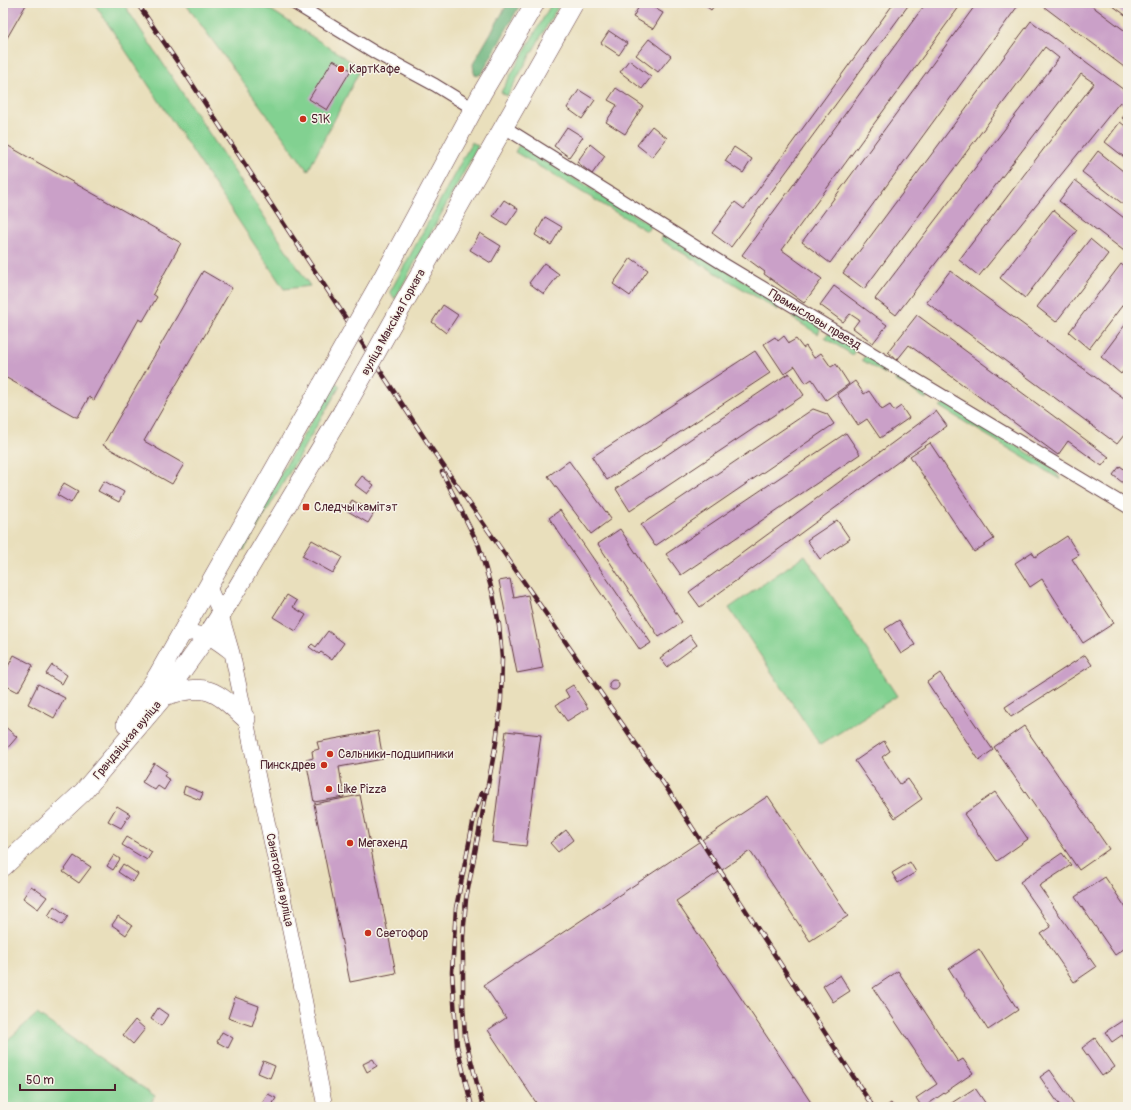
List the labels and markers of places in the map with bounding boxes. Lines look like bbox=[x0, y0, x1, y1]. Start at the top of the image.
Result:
place label: КартКафе bbox=[349, 62, 400, 77]
marker: КартКафе bbox=[336, 64, 346, 74]
place label: S1K bbox=[311, 112, 330, 127]
marker: S1K bbox=[298, 114, 308, 124]
place label: Следчы камітэт bbox=[314, 500, 398, 515]
marker: Следчы камітэт bbox=[301, 502, 311, 512]
place label: Сальники-подшипники bbox=[338, 747, 454, 762]
marker: Сальники-подшипники bbox=[325, 749, 335, 759]
place label: Пинскдрев bbox=[260, 758, 316, 773]
marker: Пинскдрев bbox=[319, 760, 329, 770]
place label: Like Pizza bbox=[337, 782, 387, 797]
marker: Like Pizza bbox=[324, 784, 334, 794]
place label: Мегахенд bbox=[358, 836, 408, 851]
marker: Мегахенд bbox=[345, 838, 355, 848]
place label: Светофор bbox=[376, 926, 429, 941]
marker: Светофор bbox=[363, 928, 373, 938]

